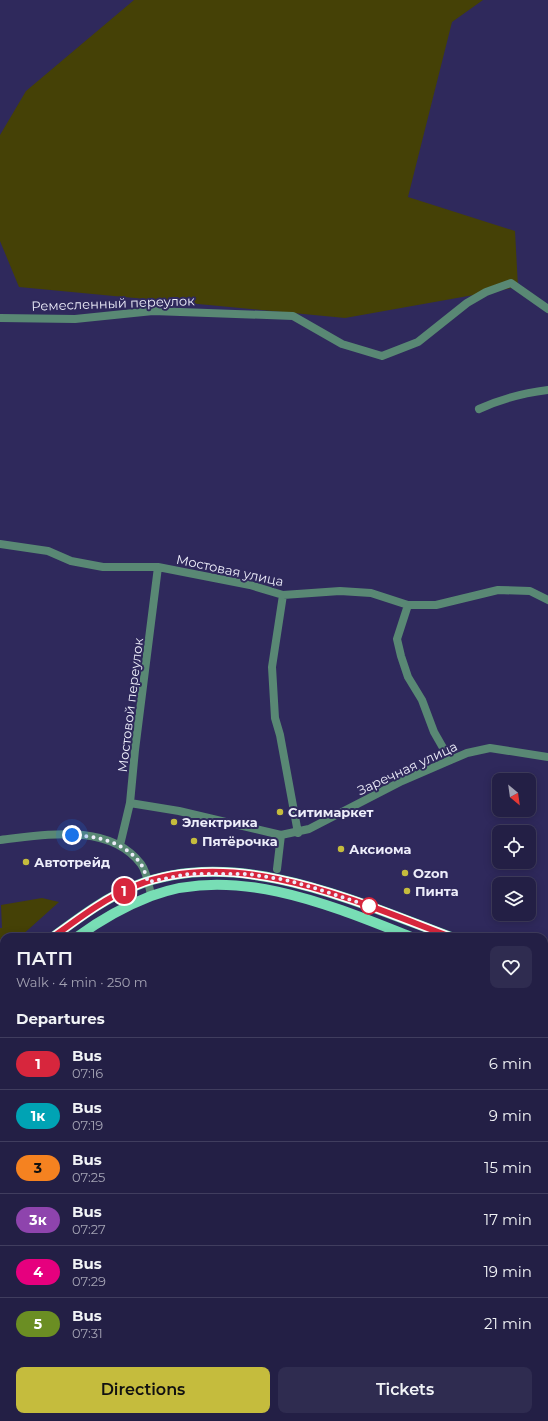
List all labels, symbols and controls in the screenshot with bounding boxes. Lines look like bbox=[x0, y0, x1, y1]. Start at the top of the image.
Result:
street label: Ремесленный переулок bbox=[31, 292, 195, 314]
street label: Мостовая улица bbox=[175, 551, 285, 589]
street label: Мостовой переулок bbox=[114, 636, 146, 773]
street label: Заречная улица bbox=[354, 738, 460, 798]
north arrow bbox=[492, 773, 536, 817]
map controls bbox=[492, 773, 536, 921]
place label: Ситимаркет bbox=[288, 804, 374, 820]
marker: Ситимаркет bbox=[275, 807, 285, 817]
place label: Электрика bbox=[182, 814, 258, 830]
marker: Электрика bbox=[169, 817, 179, 827]
your location bbox=[62, 825, 82, 845]
button: locate bbox=[492, 825, 536, 869]
place label: Пятёрочка bbox=[202, 833, 278, 849]
marker: Пятёрочка bbox=[189, 836, 199, 846]
place label: Аксиома bbox=[349, 841, 412, 857]
marker: Аксиома bbox=[336, 844, 346, 854]
place label: Автотрейд bbox=[34, 854, 110, 870]
marker: Автотрейд bbox=[21, 857, 31, 867]
place label: Ozon bbox=[413, 865, 448, 881]
marker: Ozon bbox=[400, 868, 410, 878]
button: layers bbox=[492, 877, 536, 921]
line badge: 1 bbox=[111, 878, 137, 904]
text: 1 bbox=[121, 882, 127, 900]
place label: Пинта bbox=[415, 883, 459, 899]
marker: Пинта bbox=[402, 886, 412, 896]
unlabelled marker bbox=[360, 897, 378, 915]
button: heart bbox=[490, 946, 532, 988]
text: ПАТП bbox=[16, 947, 73, 970]
text: Walk · 4 min · 250 m bbox=[16, 974, 147, 990]
text: Departures bbox=[16, 1009, 105, 1028]
text: Bus bbox=[72, 1046, 102, 1065]
text: 6 min bbox=[489, 1054, 532, 1073]
text: 1 bbox=[35, 1055, 41, 1073]
text: 07:16 bbox=[72, 1065, 103, 1081]
text: Bus bbox=[72, 1098, 102, 1117]
text: 9 min bbox=[489, 1106, 532, 1125]
text: 1к bbox=[31, 1107, 45, 1125]
text: 07:19 bbox=[72, 1117, 103, 1133]
text: Bus bbox=[72, 1150, 102, 1169]
text: 15 min bbox=[484, 1158, 532, 1177]
text: 3 bbox=[34, 1159, 42, 1177]
text: 07:25 bbox=[72, 1169, 105, 1185]
text: Bus bbox=[72, 1202, 102, 1221]
text: 17 min bbox=[484, 1210, 532, 1229]
text: 3к bbox=[29, 1211, 47, 1229]
text: 07:27 bbox=[72, 1221, 106, 1237]
text: Bus bbox=[72, 1254, 102, 1273]
text: 19 min bbox=[483, 1262, 532, 1281]
text: 4 bbox=[33, 1263, 43, 1281]
text: 07:29 bbox=[72, 1273, 106, 1289]
text: Bus bbox=[72, 1306, 102, 1325]
text: 21 min bbox=[484, 1314, 532, 1333]
text: 5 bbox=[34, 1315, 42, 1333]
text: 07:31 bbox=[72, 1325, 103, 1341]
button: Directions bbox=[16, 1367, 270, 1413]
button: Tickets bbox=[278, 1367, 532, 1413]

